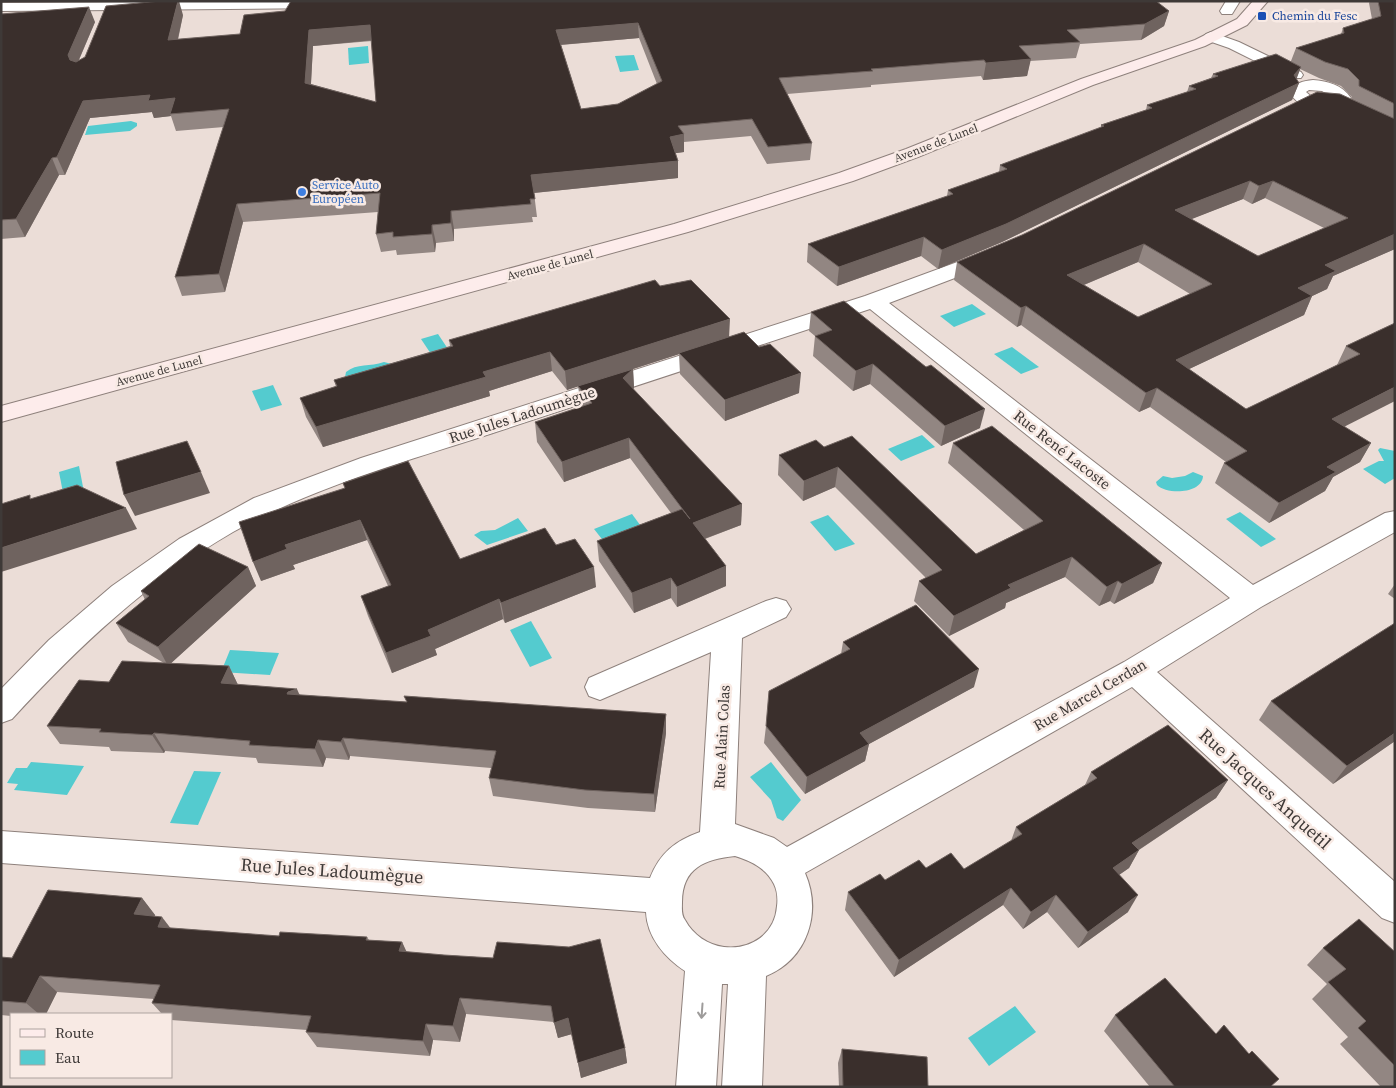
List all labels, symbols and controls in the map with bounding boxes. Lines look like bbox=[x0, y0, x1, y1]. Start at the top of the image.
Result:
place label: Chemin du Fesc bbox=[1272, 8, 1358, 24]
marker: Chemin du Fesc bbox=[1256, 10, 1268, 22]
street label: Avenue de Lunel bbox=[892, 120, 981, 166]
place label: Service Auto Européen bbox=[312, 177, 379, 207]
marker: Service Auto Européen bbox=[296, 186, 308, 198]
street label: Avenue de Lunel bbox=[505, 246, 595, 284]
street label: Avenue de Lunel bbox=[114, 352, 204, 390]
street label: Rue Jules Ladoumègue bbox=[446, 381, 598, 448]
street label: Rue René Lacoste bbox=[1009, 405, 1116, 494]
street label: Rue Marcel Cerdan bbox=[1029, 654, 1150, 736]
street label: Rue Alain Colas bbox=[708, 684, 735, 790]
street label: Rue Jacques Anquetil bbox=[1194, 722, 1337, 855]
street label: Rue Jules Ladoumègue bbox=[240, 852, 424, 889]
one-way arrow bbox=[697, 1003, 706, 1019]
legend bbox=[10, 1013, 172, 1078]
text: Route bbox=[55, 1022, 94, 1043]
text: Eau bbox=[55, 1047, 81, 1068]

